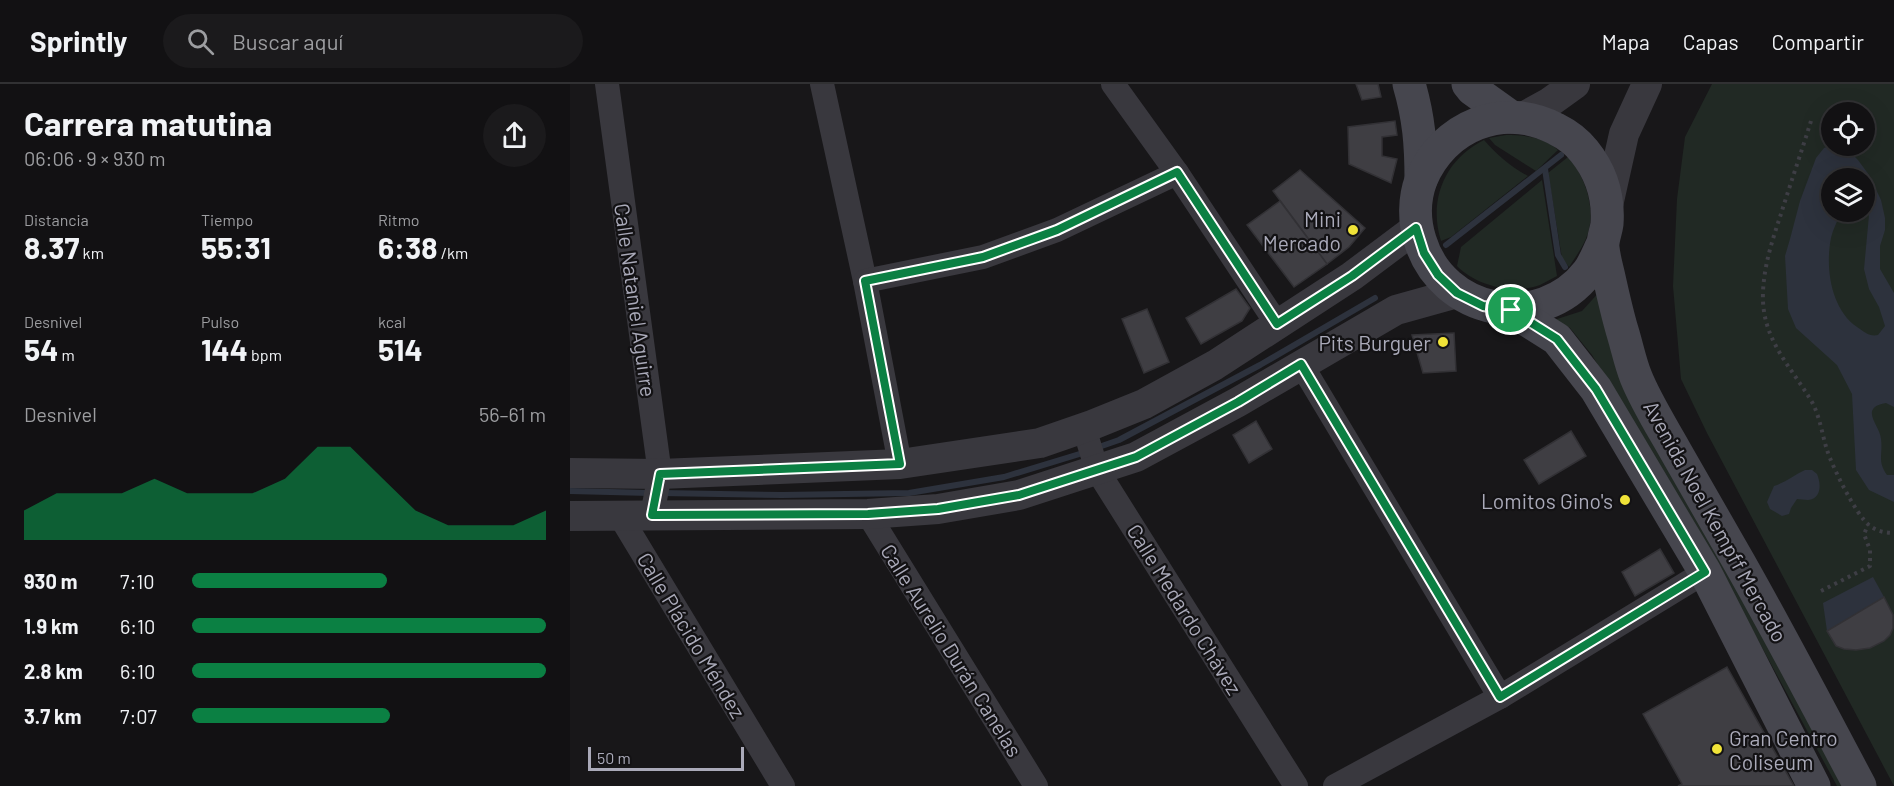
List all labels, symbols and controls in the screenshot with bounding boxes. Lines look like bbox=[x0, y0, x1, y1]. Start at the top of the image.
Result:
search box bbox=[163, 14, 583, 68]
text: Sprintly bbox=[30, 24, 127, 58]
icon: search bbox=[184, 25, 217, 58]
text: Buscar aquí bbox=[232, 28, 343, 54]
text: Mapa bbox=[1602, 29, 1650, 54]
text: Capas bbox=[1683, 29, 1739, 54]
text: Compartir bbox=[1772, 29, 1864, 54]
map controls bbox=[1821, 102, 1875, 222]
button: locate bbox=[1821, 102, 1875, 156]
text: Carrera matutina bbox=[24, 103, 272, 143]
button: share bbox=[483, 104, 546, 167]
text: 06:06 · 9 × 930 m bbox=[24, 146, 166, 170]
button: layers bbox=[1821, 168, 1875, 222]
street label: Calle Nataniel Aguirre bbox=[610, 202, 662, 398]
place label: Mini Mercado bbox=[1263, 206, 1341, 255]
text: Distancia bbox=[24, 210, 89, 229]
text: Tiempo bbox=[201, 210, 253, 229]
text: Ritmo bbox=[378, 210, 420, 229]
marker: Mini Mercado bbox=[1346, 223, 1360, 237]
text: 8.37 bbox=[24, 229, 79, 265]
text: 55:31 bbox=[201, 229, 271, 265]
text: 6:38 bbox=[378, 229, 437, 265]
text: km bbox=[79, 243, 104, 262]
text: /km bbox=[437, 243, 468, 262]
pin bbox=[1485, 284, 1536, 335]
icon: arrive bbox=[1494, 293, 1527, 326]
text: Desnivel bbox=[24, 312, 82, 331]
text: Pulso bbox=[201, 312, 239, 331]
text: kcal bbox=[378, 312, 406, 331]
place label: Pits Burguer bbox=[1318, 330, 1431, 355]
text: 54 bbox=[24, 331, 58, 367]
text: 144 bbox=[201, 331, 248, 367]
text: 514 bbox=[378, 331, 423, 367]
marker: Pits Burguer bbox=[1436, 335, 1450, 349]
text: m bbox=[58, 345, 75, 364]
text: bpm bbox=[248, 345, 282, 364]
street label: Avenida Noel Kempff Mercado bbox=[1639, 396, 1793, 646]
text: Desnivel bbox=[24, 402, 97, 426]
text: 56–61 m bbox=[479, 402, 546, 426]
place label: Lomitos Gino's bbox=[1481, 488, 1613, 513]
marker: Lomitos Gino's bbox=[1618, 493, 1632, 507]
street label: Calle Medardo Chávez bbox=[1122, 519, 1248, 699]
street label: Calle Aurelio Durán Canelas bbox=[876, 539, 1028, 761]
street label: Calle Plácido Méndez bbox=[633, 548, 751, 722]
text: 930 m bbox=[24, 569, 78, 593]
text: 7:10 bbox=[120, 569, 155, 593]
text: 1.9 km bbox=[24, 614, 78, 638]
text: 6:10 bbox=[120, 614, 155, 638]
text: 2.8 km bbox=[24, 659, 83, 683]
text: 6:10 bbox=[120, 659, 155, 683]
text: 3.7 km bbox=[24, 704, 81, 728]
text: 7:07 bbox=[120, 704, 157, 728]
place label: Gran Centro Coliseum bbox=[1729, 725, 1838, 774]
marker: Gran Centro Coliseum bbox=[1710, 742, 1724, 756]
scale bar bbox=[588, 744, 744, 772]
text: 50 m bbox=[597, 748, 631, 767]

